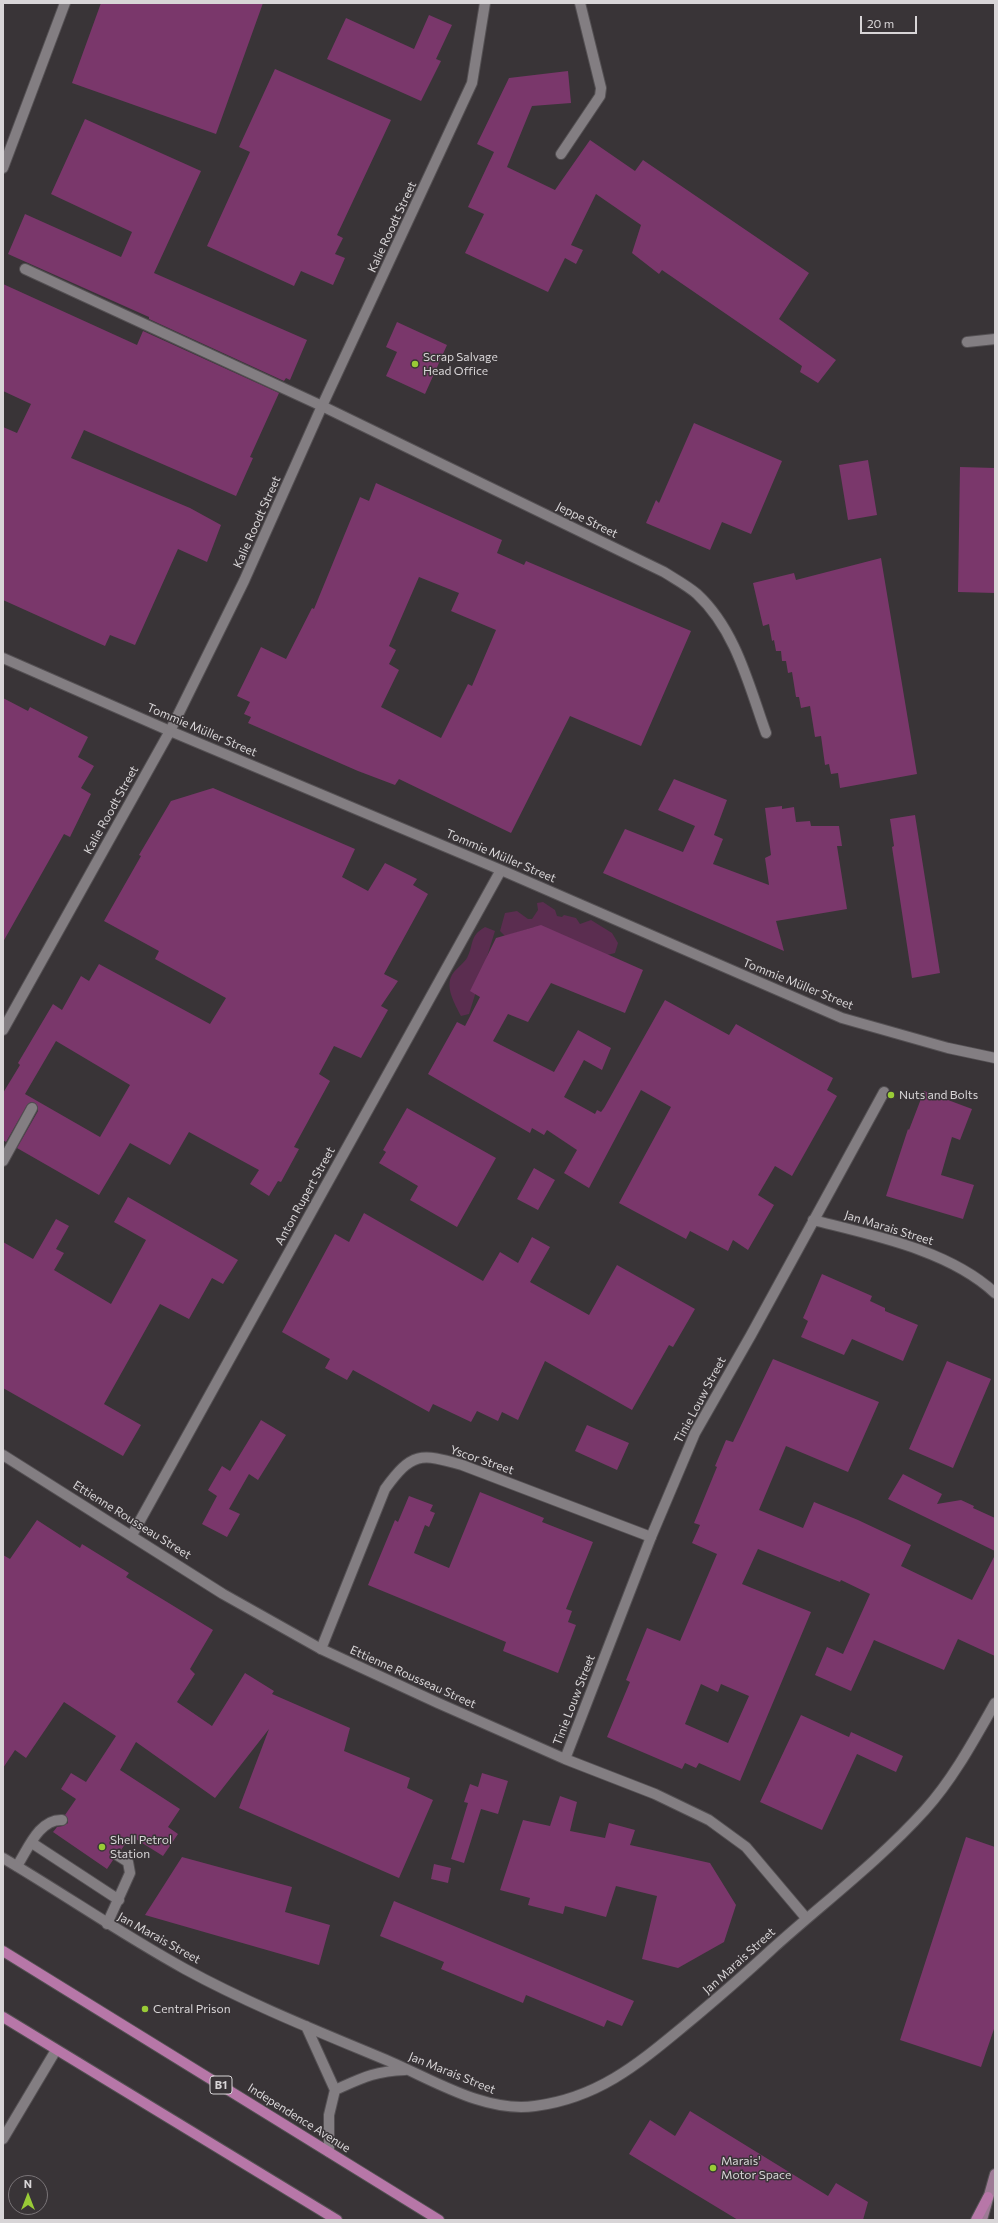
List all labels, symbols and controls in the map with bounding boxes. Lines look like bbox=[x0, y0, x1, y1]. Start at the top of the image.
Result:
scale bar bbox=[862, 8, 919, 34]
text: 20 m bbox=[867, 16, 894, 30]
street label: Kalie Roodt Street bbox=[365, 179, 419, 275]
place label: Scrap Salvage Head Office bbox=[423, 350, 498, 378]
marker: Scrap Salvage Head Office bbox=[410, 359, 420, 369]
street label: Kalie Roodt Street bbox=[230, 474, 284, 570]
street label: Jeppe Street bbox=[554, 499, 620, 541]
street label: Tommie Müller Street bbox=[145, 700, 259, 760]
street label: Kalie Roodt Street bbox=[81, 763, 141, 857]
street label: Tommie Müller Street bbox=[444, 826, 558, 886]
street label: Tommie Müller Street bbox=[741, 955, 855, 1013]
place label: Nuts and Bolts bbox=[899, 1088, 978, 1102]
marker: Nuts and Bolts bbox=[886, 1090, 896, 1100]
street label: Anton Rupert Street bbox=[272, 1144, 338, 1248]
street label: Jan Marais Street bbox=[843, 1208, 935, 1248]
street label: Tinie Louw Street bbox=[671, 1354, 729, 1446]
street label: Yscor Street bbox=[448, 1442, 516, 1478]
street label: Ettienne Rousseau Street bbox=[70, 1478, 194, 1562]
street label: Ettienne Rousseau Street bbox=[348, 1643, 478, 1711]
street label: Tinie Louw Street bbox=[550, 1653, 598, 1747]
place label: Shell Petrol Station bbox=[110, 1833, 172, 1861]
marker: Shell Petrol Station bbox=[97, 1842, 107, 1852]
street label: Jan Marais Street bbox=[115, 1909, 203, 1967]
street label: Jan Marais Street bbox=[700, 1925, 778, 1997]
place label: Central Prison bbox=[153, 2002, 231, 2016]
marker: Central Prison bbox=[140, 2004, 150, 2014]
street label: Jan Marais Street bbox=[407, 2049, 497, 2097]
road number: B1 bbox=[210, 2076, 232, 2094]
street label: Independence Avenue bbox=[245, 2080, 353, 2156]
place label: Marais' Motor Space bbox=[721, 2154, 791, 2182]
marker: Marais' Motor Space bbox=[708, 2163, 718, 2173]
north arrow bbox=[8, 2175, 48, 2215]
text: N bbox=[24, 2177, 32, 2190]

